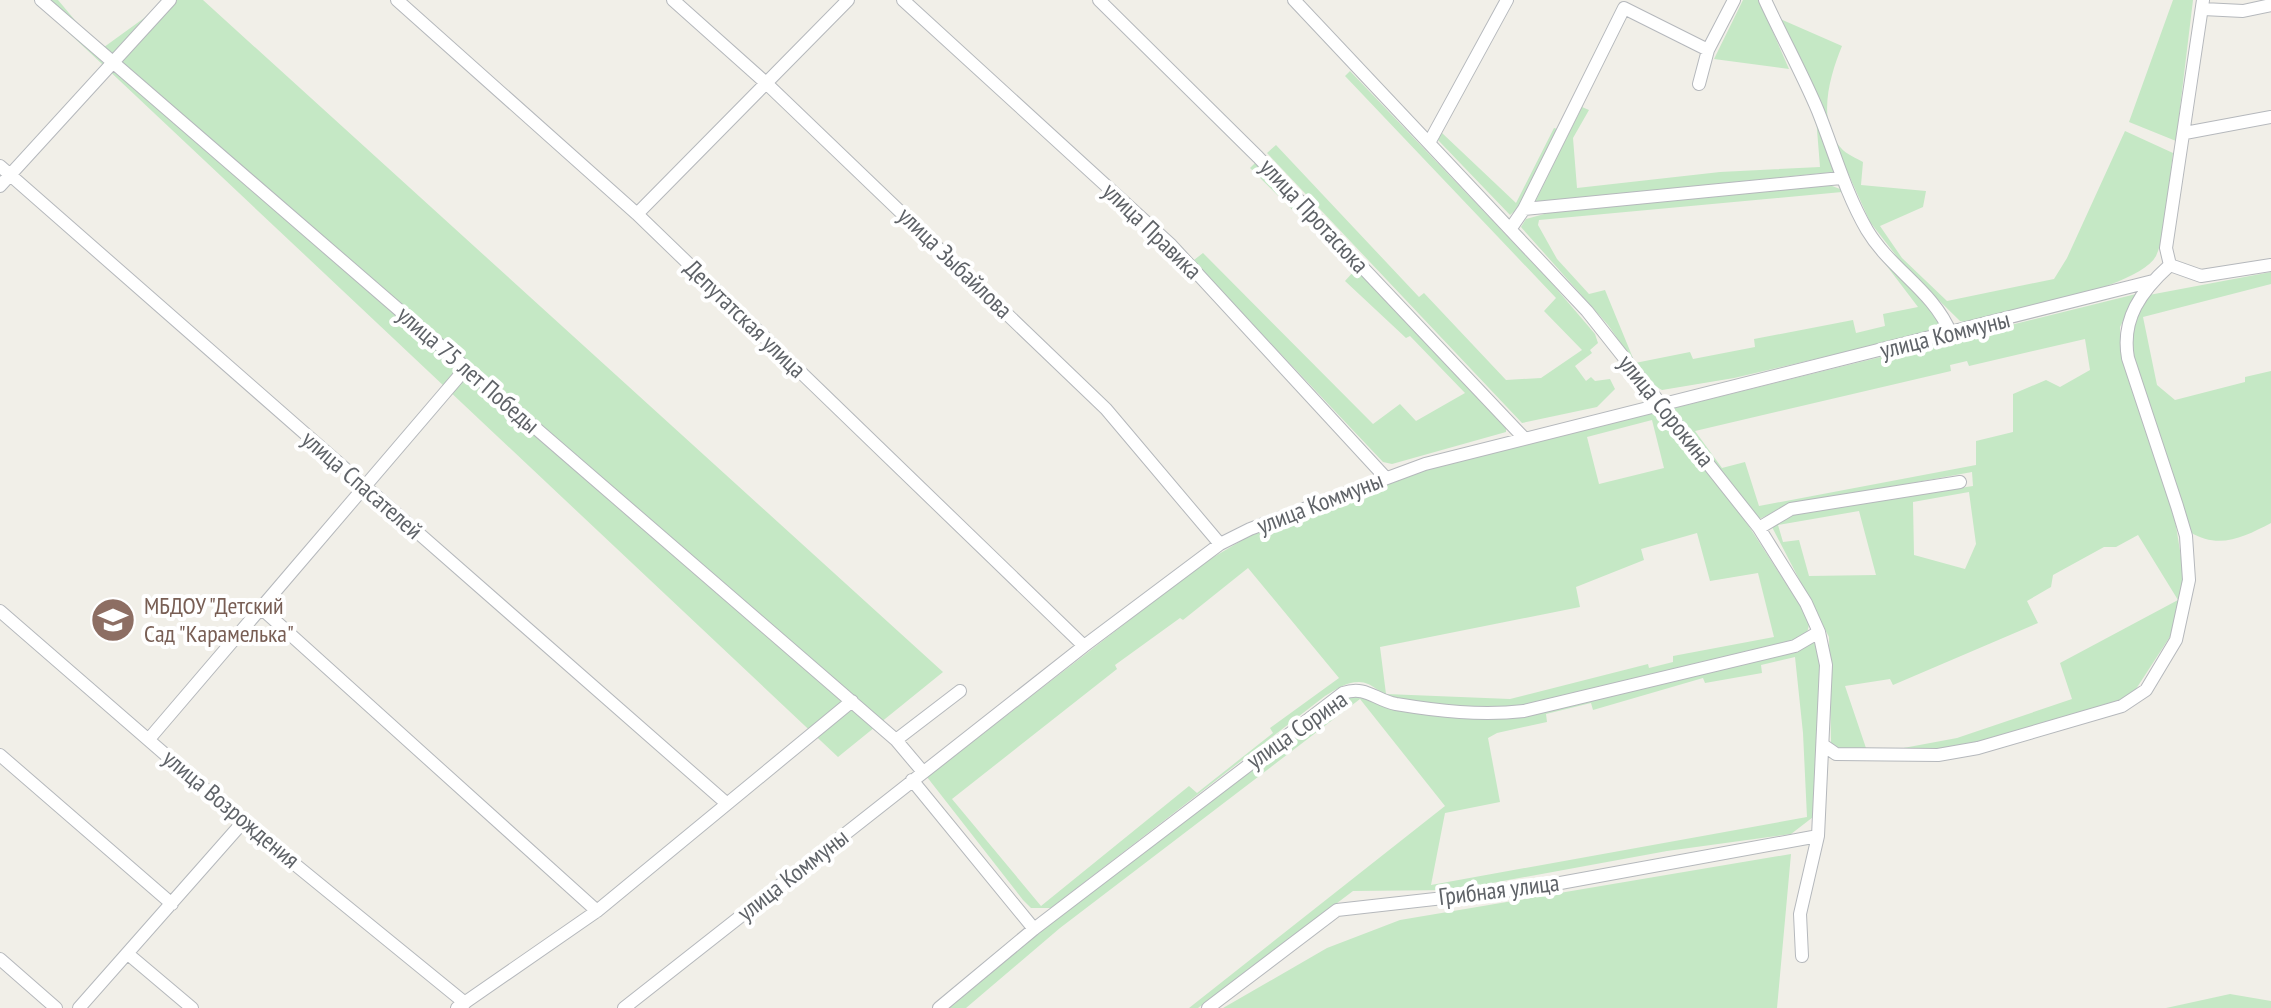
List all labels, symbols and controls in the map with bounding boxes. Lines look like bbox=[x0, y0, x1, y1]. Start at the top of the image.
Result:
street label: улица Протасюка bbox=[1253, 152, 1376, 280]
street label: улица Правика bbox=[1096, 176, 1208, 286]
street label: улица Зыбайлова bbox=[892, 200, 1019, 325]
street label: Депутатская улица bbox=[678, 253, 813, 385]
street label: улица 75 лет Победы bbox=[391, 299, 546, 440]
street label: улица Коммуны bbox=[1877, 303, 2013, 366]
street label: улица Сорокина bbox=[1612, 348, 1721, 473]
street label: улица Спасателей bbox=[295, 424, 429, 546]
street label: улица Коммуны bbox=[1252, 464, 1387, 541]
place label: МБДОУ "Детский Сад "Карамелька" bbox=[144, 590, 294, 649]
school or university icon: МБДОУ "Детский Сад "Карамелька" bbox=[89, 596, 137, 644]
street label: улица Сорина bbox=[1240, 684, 1353, 776]
street label: улица Возрождения bbox=[157, 742, 306, 875]
street label: улица Коммуны bbox=[731, 822, 855, 928]
street label: Грибная улица bbox=[1437, 867, 1561, 912]

